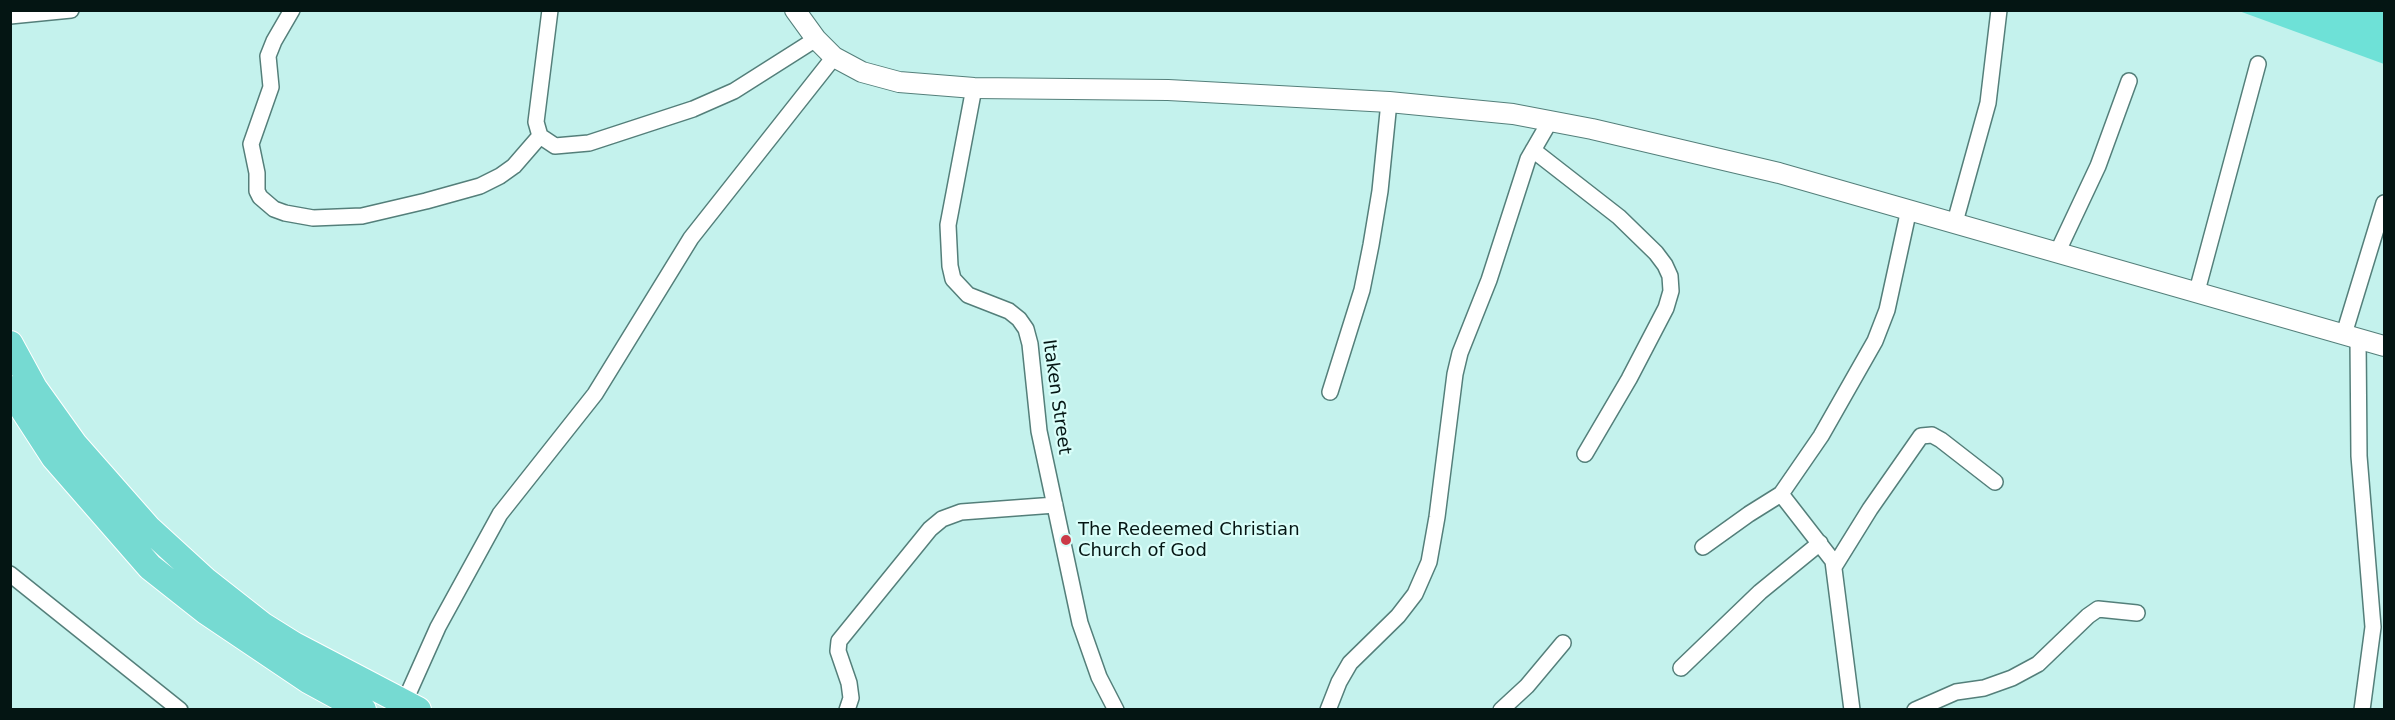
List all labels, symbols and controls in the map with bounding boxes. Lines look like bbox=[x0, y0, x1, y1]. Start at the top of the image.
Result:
street label: Itaken Street bbox=[1037, 338, 1075, 456]
place label: The Redeemed Christian Church of God bbox=[1078, 519, 1300, 562]
marker: The Redeemed Christian Church of God bbox=[1059, 533, 1073, 547]

